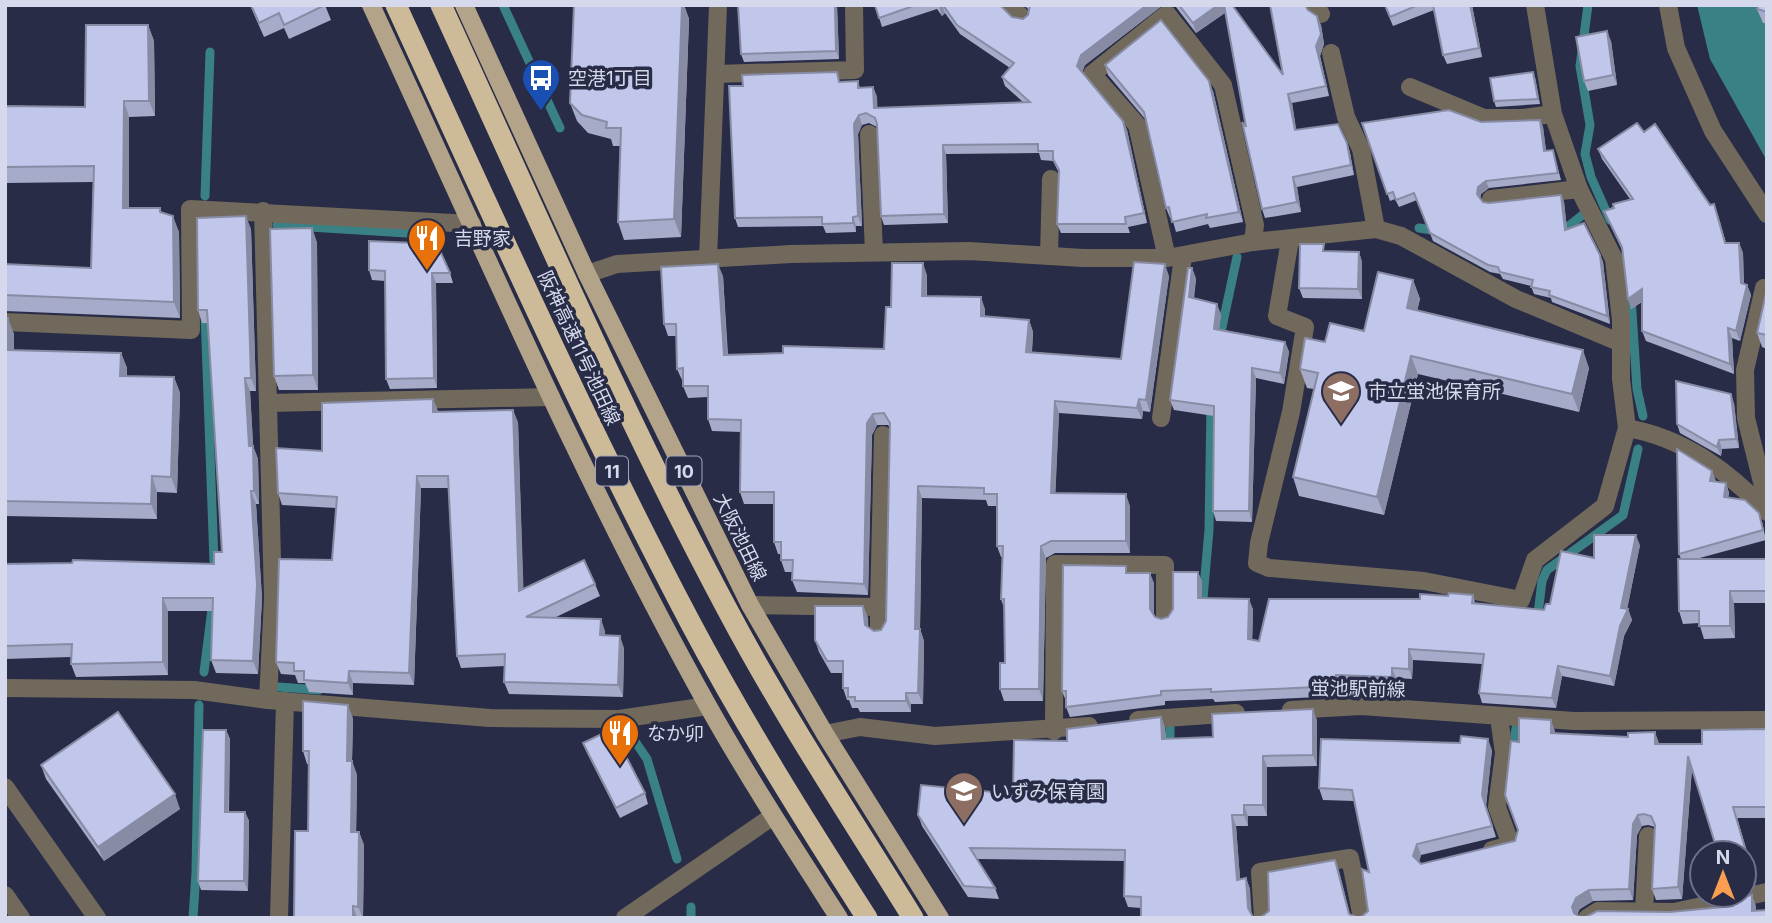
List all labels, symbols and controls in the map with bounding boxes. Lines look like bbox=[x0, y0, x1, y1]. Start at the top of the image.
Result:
bus stop icon: 空港1丁目 bbox=[520, 57, 562, 112]
place label: 空港1丁目 bbox=[568, 67, 652, 90]
restaurant icon: 吉野家 bbox=[406, 217, 448, 272]
place label: 吉野家 bbox=[454, 227, 511, 250]
street label: 阪神高速11号池田線 bbox=[533, 267, 625, 429]
school or university icon: 市立蛍池保育所 bbox=[1320, 370, 1362, 425]
place label: 市立蛍池保育所 bbox=[1368, 380, 1501, 403]
road number: 11 bbox=[596, 457, 628, 486]
road number: 10 bbox=[666, 457, 702, 486]
street label: 大阪池田線 bbox=[709, 489, 771, 585]
street label: 蛍池駅前線 bbox=[1310, 677, 1406, 701]
restaurant icon: なか卯 bbox=[599, 712, 641, 767]
place label: なか卯 bbox=[647, 722, 704, 745]
school or university icon: いずみ保育園 bbox=[943, 770, 985, 825]
place label: いずみ保育園 bbox=[991, 780, 1105, 803]
north arrow bbox=[1688, 839, 1758, 909]
text: N bbox=[1716, 846, 1730, 869]

